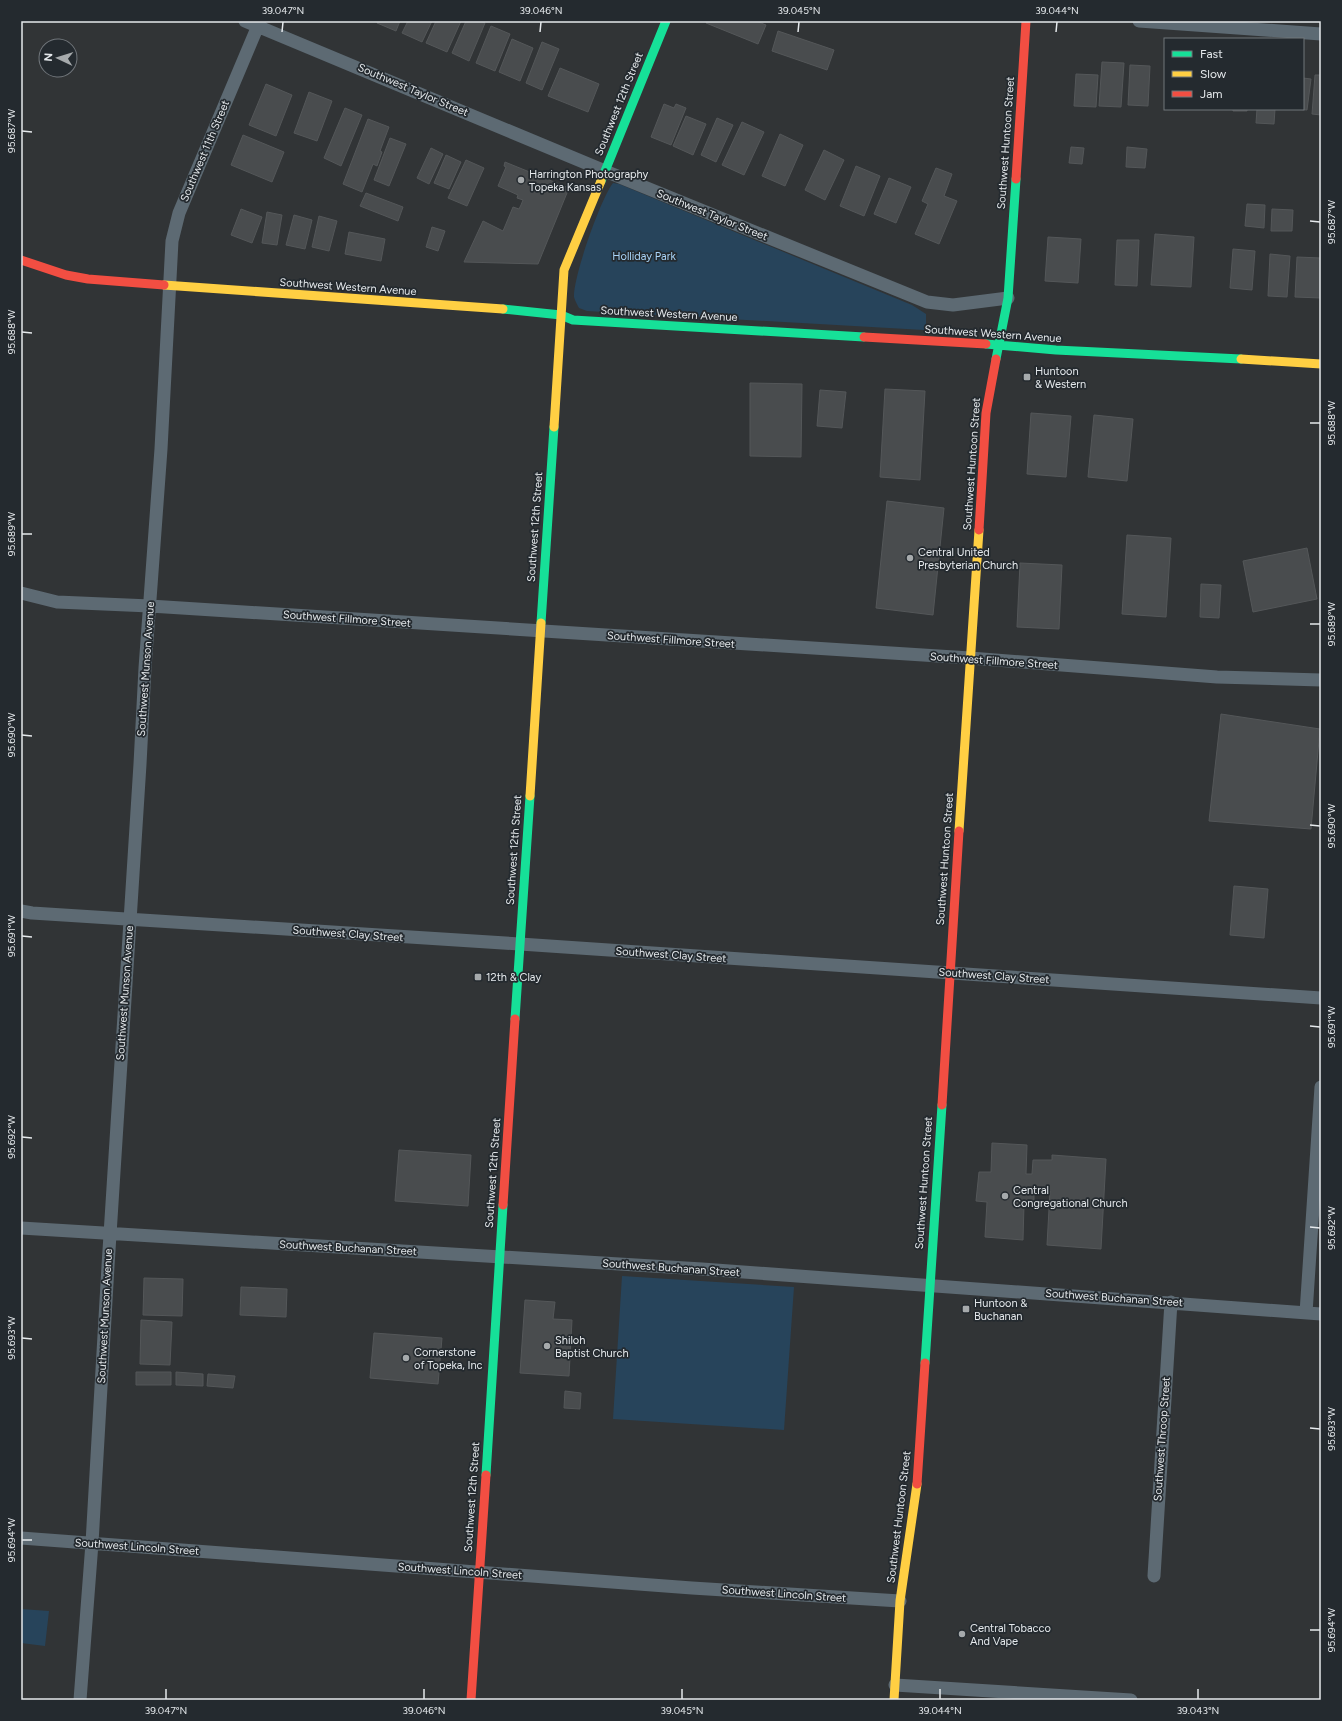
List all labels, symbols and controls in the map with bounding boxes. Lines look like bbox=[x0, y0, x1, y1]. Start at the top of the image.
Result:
text: 39.047°N bbox=[262, 4, 304, 17]
text: 39.046°N bbox=[520, 4, 562, 17]
text: 39.045°N bbox=[778, 4, 820, 17]
text: 39.044°N bbox=[1035, 4, 1079, 17]
north arrow bbox=[38, 38, 78, 78]
legend bbox=[1164, 38, 1304, 110]
text: Fast bbox=[1200, 47, 1223, 61]
street label: Southwest 12th Street bbox=[592, 50, 646, 158]
text: N bbox=[42, 53, 55, 62]
street label: Southwest Taylor Street bbox=[356, 61, 470, 119]
text: Slow bbox=[1200, 67, 1227, 81]
street label: Southwest Huntoon Street bbox=[995, 76, 1017, 210]
text: Jam bbox=[1200, 87, 1223, 101]
street label: Southwest 11th Street bbox=[178, 98, 232, 204]
text: 95.687°W bbox=[5, 109, 18, 153]
place label: Harrington Photography Topeka Kansas bbox=[529, 168, 649, 194]
marker: Harrington Photography Topeka Kansas bbox=[516, 175, 526, 185]
street label: Southwest Taylor Street bbox=[655, 187, 769, 243]
text: 95.687°W bbox=[1325, 200, 1338, 244]
park label: Holliday Park bbox=[612, 250, 676, 263]
street label: Southwest Western Avenue bbox=[279, 276, 417, 298]
street label: Southwest Western Avenue bbox=[600, 304, 738, 324]
text: 95.688°W bbox=[5, 309, 18, 354]
street label: Southwest Western Avenue bbox=[924, 323, 1062, 345]
place label: Huntoon & Western bbox=[1035, 365, 1086, 391]
marker: Huntoon & Western bbox=[1022, 372, 1032, 382]
street label: Southwest Huntoon Street bbox=[961, 397, 983, 531]
text: 95.688°W bbox=[1325, 400, 1338, 445]
street label: Southwest 12th Street bbox=[525, 471, 545, 583]
text: 95.689°W bbox=[5, 511, 18, 556]
place label: Central United Presbyterian Church bbox=[918, 546, 1018, 572]
marker: Central United Presbyterian Church bbox=[905, 553, 915, 563]
street label: Southwest Munson Avenue bbox=[135, 601, 157, 737]
text: 95.689°W bbox=[1325, 601, 1338, 646]
street label: Southwest Fillmore Street bbox=[283, 608, 411, 630]
street label: Southwest Fillmore Street bbox=[607, 629, 735, 651]
street label: Southwest Fillmore Street bbox=[930, 650, 1058, 672]
text: 95.690°W bbox=[5, 712, 18, 757]
street label: Southwest Huntoon Street bbox=[934, 792, 956, 926]
street label: Southwest 12th Street bbox=[504, 794, 524, 906]
text: 95.690°W bbox=[1325, 803, 1338, 848]
text: 95.691°W bbox=[5, 914, 18, 957]
street label: Southwest Clay Street bbox=[292, 924, 404, 944]
street label: Southwest Munson Avenue bbox=[114, 925, 136, 1061]
street label: Southwest Clay Street bbox=[615, 945, 727, 965]
street label: Southwest Clay Street bbox=[938, 966, 1050, 986]
place label: 12th & Clay bbox=[486, 971, 541, 984]
marker: 12th & Clay bbox=[473, 972, 483, 982]
text: 95.691°W bbox=[1325, 1005, 1338, 1048]
text: 95.692°W bbox=[5, 1115, 18, 1159]
street label: Southwest Huntoon Street bbox=[913, 1116, 935, 1250]
street label: Southwest 12th Street bbox=[483, 1117, 503, 1229]
place label: Central Congregational Church bbox=[1013, 1184, 1128, 1210]
marker: Central Congregational Church bbox=[1000, 1191, 1010, 1201]
text: 95.692°W bbox=[1325, 1206, 1338, 1250]
street label: Southwest Buchanan Street bbox=[279, 1238, 417, 1258]
street label: Southwest Munson Avenue bbox=[95, 1248, 115, 1384]
street label: Southwest Buchanan Street bbox=[602, 1257, 740, 1279]
street label: Southwest Buchanan Street bbox=[1045, 1287, 1183, 1309]
place label: Huntoon & Buchanan bbox=[974, 1297, 1027, 1323]
marker: Huntoon & Buchanan bbox=[961, 1304, 971, 1314]
text: 95.693°W bbox=[5, 1316, 18, 1360]
place label: Shiloh Baptist Church bbox=[555, 1334, 629, 1360]
marker: Shiloh Baptist Church bbox=[542, 1341, 552, 1351]
place label: Cornerstone of Topeka, Inc bbox=[414, 1346, 483, 1372]
marker: Cornerstone of Topeka, Inc bbox=[401, 1353, 411, 1363]
street label: Southwest Throop Street bbox=[1151, 1376, 1173, 1502]
text: 95.693°W bbox=[1325, 1407, 1338, 1451]
street label: Southwest 12th Street bbox=[462, 1441, 482, 1553]
street label: Southwest Huntoon Street bbox=[884, 1450, 914, 1584]
text: 95.694°W bbox=[5, 1517, 18, 1562]
street label: Southwest Lincoln Street bbox=[74, 1536, 200, 1558]
street label: Southwest Lincoln Street bbox=[397, 1560, 523, 1582]
street label: Southwest Lincoln Street bbox=[721, 1583, 847, 1605]
text: 95.694°W bbox=[1325, 1607, 1338, 1652]
place label: Central Tobacco And Vape bbox=[970, 1622, 1051, 1648]
marker: Central Tobacco And Vape bbox=[957, 1629, 967, 1639]
text: 39.047°N bbox=[145, 1704, 187, 1717]
text: 39.046°N bbox=[403, 1704, 445, 1717]
text: 39.045°N bbox=[661, 1704, 703, 1717]
text: 39.044°N bbox=[918, 1704, 962, 1717]
text: 39.043°N bbox=[1177, 1704, 1219, 1717]

